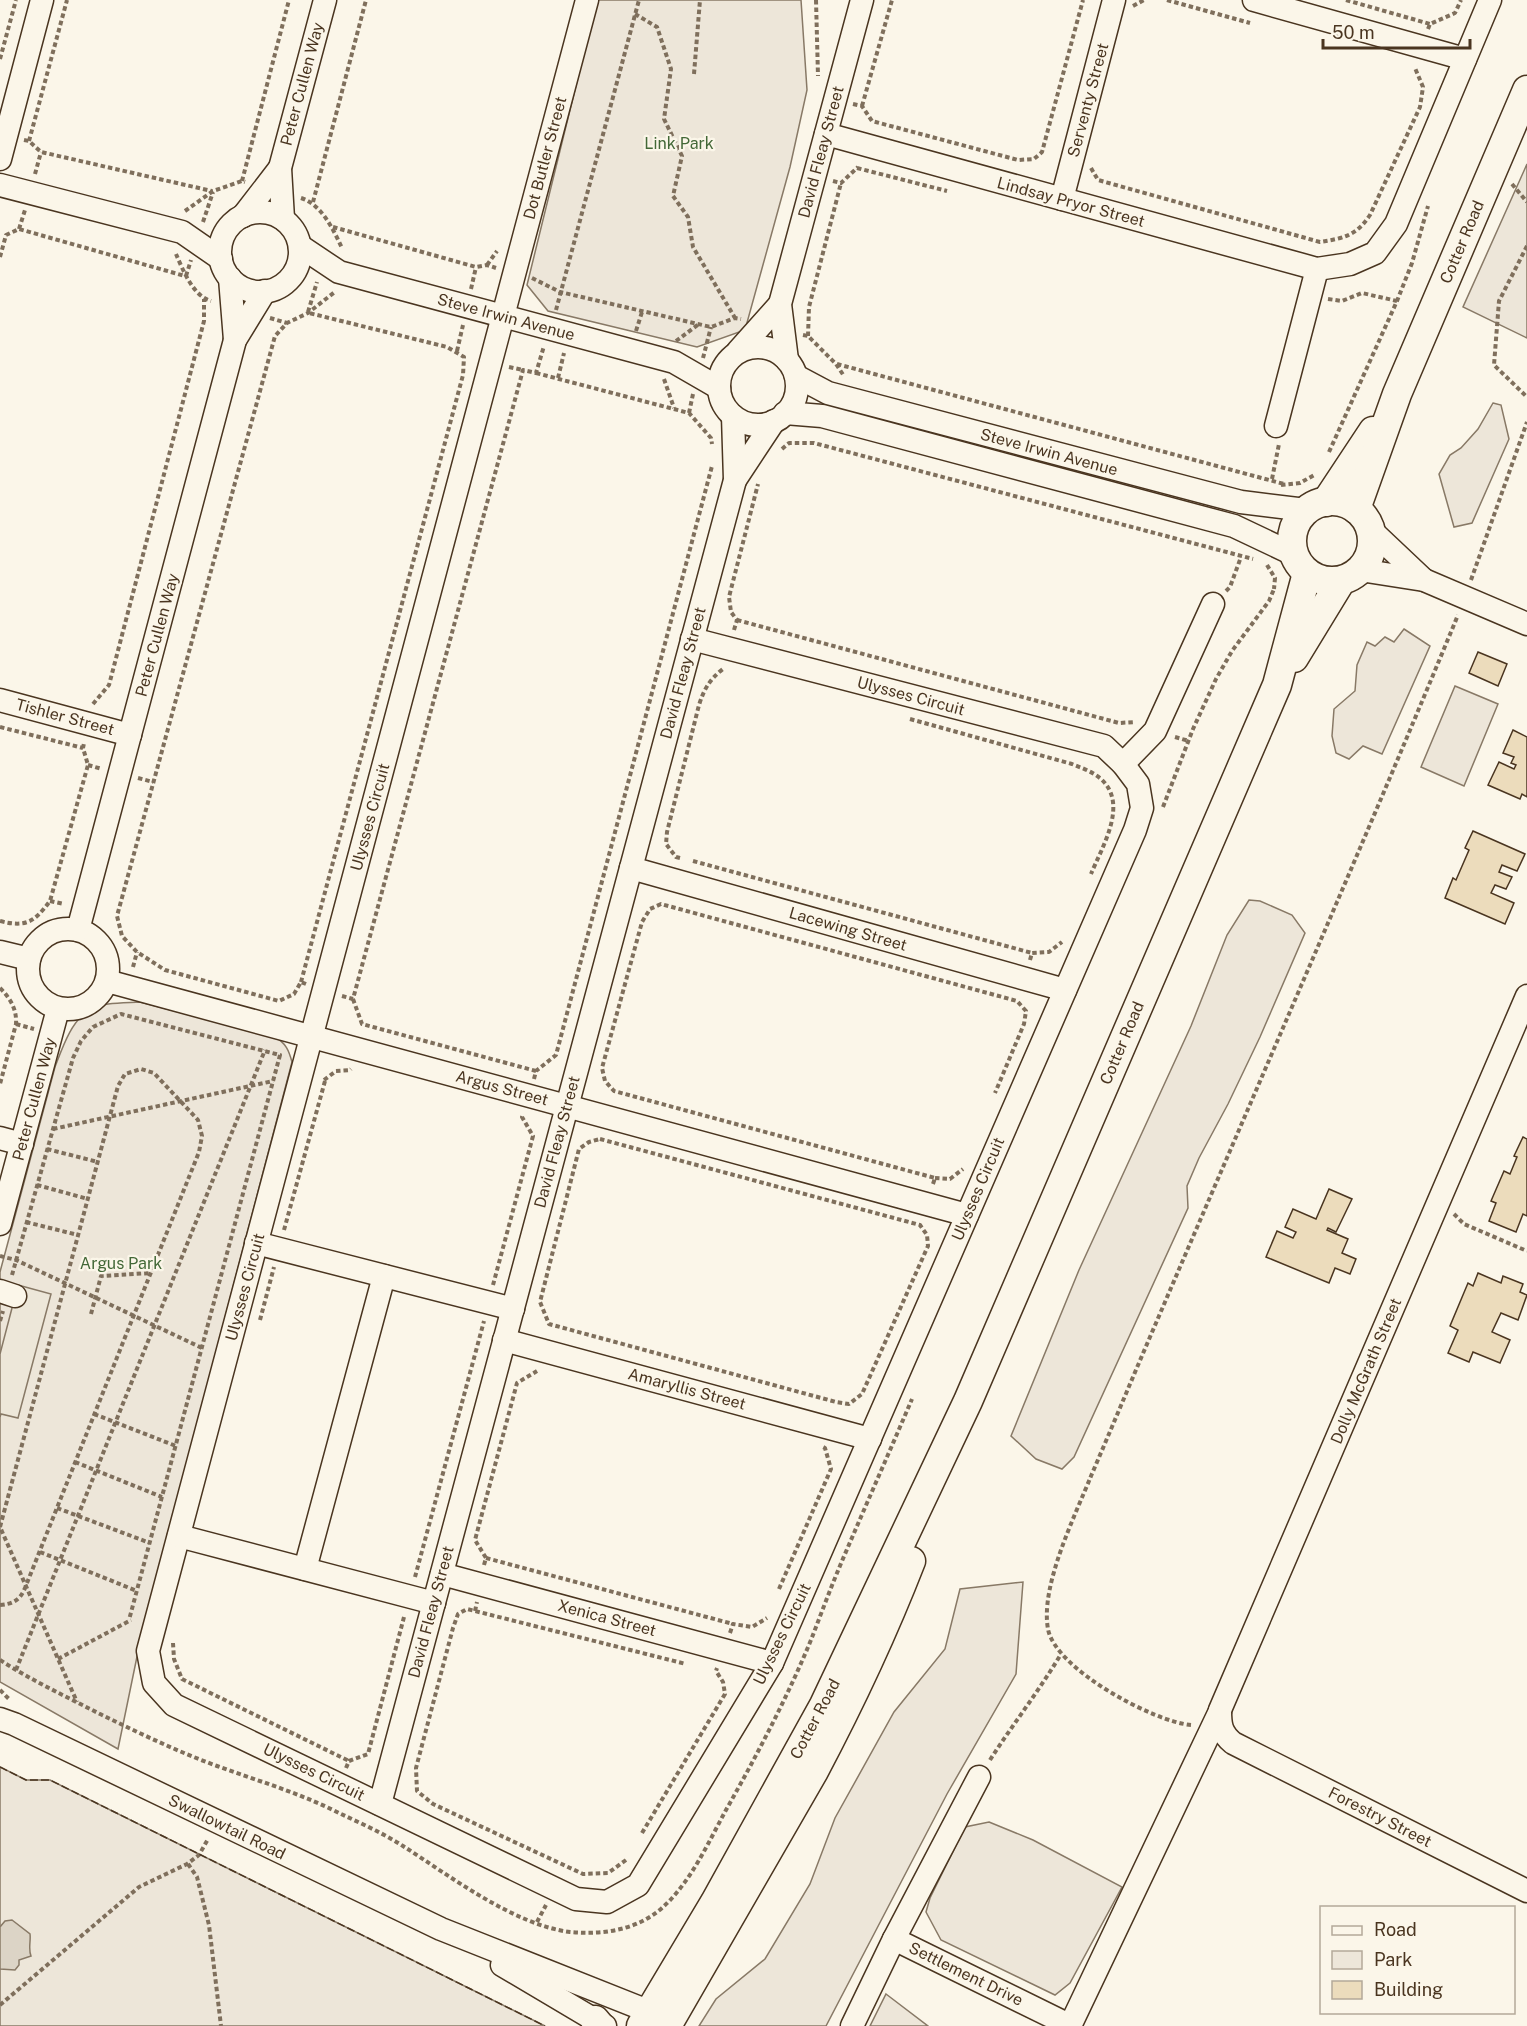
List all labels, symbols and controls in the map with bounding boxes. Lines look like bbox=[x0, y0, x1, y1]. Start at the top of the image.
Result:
scale bar bbox=[1323, 12, 1470, 50]
street label: Peter Cullen Way bbox=[276, 20, 328, 148]
text: 50 m bbox=[1332, 22, 1375, 43]
street label: Serventy Street bbox=[1064, 41, 1112, 159]
street label: David Fleay Street bbox=[794, 84, 848, 220]
street label: Dot Butler Street bbox=[519, 94, 571, 222]
park label: Link Park bbox=[644, 134, 714, 153]
street label: Lindsay Pryor Street bbox=[995, 173, 1147, 231]
street label: Cotter Road bbox=[1436, 198, 1488, 286]
street label: Steve Irwin Avenue bbox=[435, 289, 577, 345]
street label: Steve Irwin Avenue bbox=[978, 424, 1120, 480]
street label: Peter Cullen Way bbox=[131, 571, 183, 699]
street label: David Fleay Street bbox=[656, 605, 710, 741]
street label: Ulysses Circuit bbox=[855, 672, 967, 720]
street label: Tishler Street bbox=[14, 695, 116, 739]
street label: Ulysses Circuit bbox=[346, 761, 394, 873]
street label: Lacewing Street bbox=[787, 903, 909, 955]
street label: Cotter Road bbox=[1096, 999, 1148, 1087]
street label: Peter Cullen Way bbox=[8, 1035, 60, 1163]
street label: Argus Street bbox=[454, 1067, 550, 1109]
street label: David Fleay Street bbox=[530, 1074, 584, 1210]
street label: Ulysses Circuit bbox=[948, 1134, 1008, 1244]
street label: Ulysses Circuit bbox=[221, 1231, 269, 1343]
park label: Argus Park bbox=[80, 1254, 162, 1273]
street label: Dolly McGrath Street bbox=[1327, 1295, 1405, 1447]
street label: Amaryllis Street bbox=[626, 1364, 748, 1414]
street label: David Fleay Street bbox=[404, 1544, 458, 1680]
street label: Ulysses Circuit bbox=[749, 1580, 815, 1688]
street label: Xenica Street bbox=[556, 1596, 658, 1640]
street label: Cotter Road bbox=[786, 1676, 844, 1762]
street label: Ulysses Circuit bbox=[260, 1739, 368, 1805]
street label: Forestry Street bbox=[1325, 1783, 1435, 1851]
street label: Swallowtail Road bbox=[165, 1790, 289, 1864]
legend bbox=[1320, 1906, 1515, 2014]
text: Road bbox=[1374, 1919, 1417, 1940]
street label: Settlement Drive bbox=[906, 1938, 1026, 2010]
text: Park bbox=[1374, 1949, 1412, 1970]
text: Building bbox=[1374, 1979, 1443, 2000]

